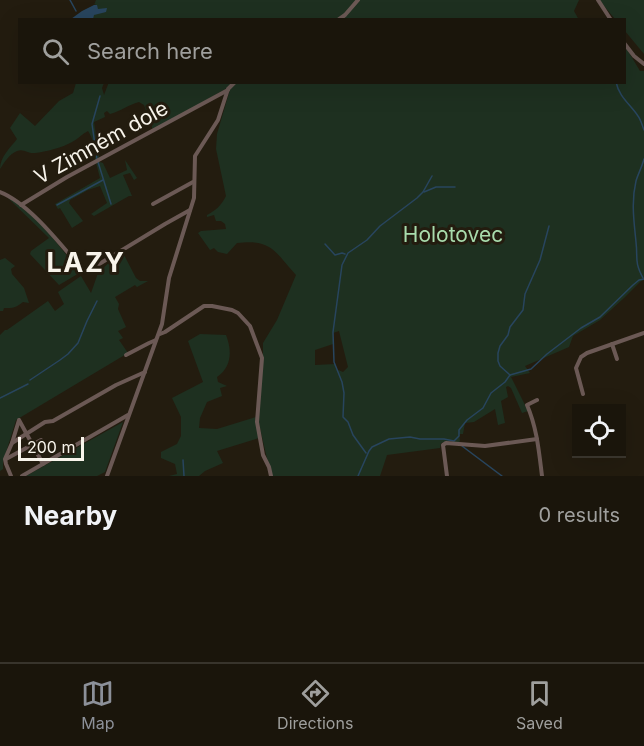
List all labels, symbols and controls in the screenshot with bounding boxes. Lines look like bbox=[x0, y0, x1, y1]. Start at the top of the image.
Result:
search box bbox=[18, 18, 626, 84]
icon: search bbox=[39, 35, 72, 68]
text: Search here bbox=[87, 38, 213, 64]
street label: V Zimném dole bbox=[30, 95, 172, 189]
park label: Holotovec bbox=[403, 222, 503, 247]
district label: LAZY bbox=[46, 246, 126, 279]
map controls bbox=[572, 404, 626, 458]
button: locate bbox=[572, 404, 626, 458]
scale bar bbox=[18, 434, 84, 462]
text: 200 m bbox=[27, 437, 75, 457]
text: Nearby bbox=[24, 500, 117, 531]
text: 0 results bbox=[538, 503, 620, 527]
tab: Map bbox=[81, 677, 115, 733]
tab: Directions bbox=[277, 677, 353, 733]
tab: Saved bbox=[516, 677, 563, 733]

